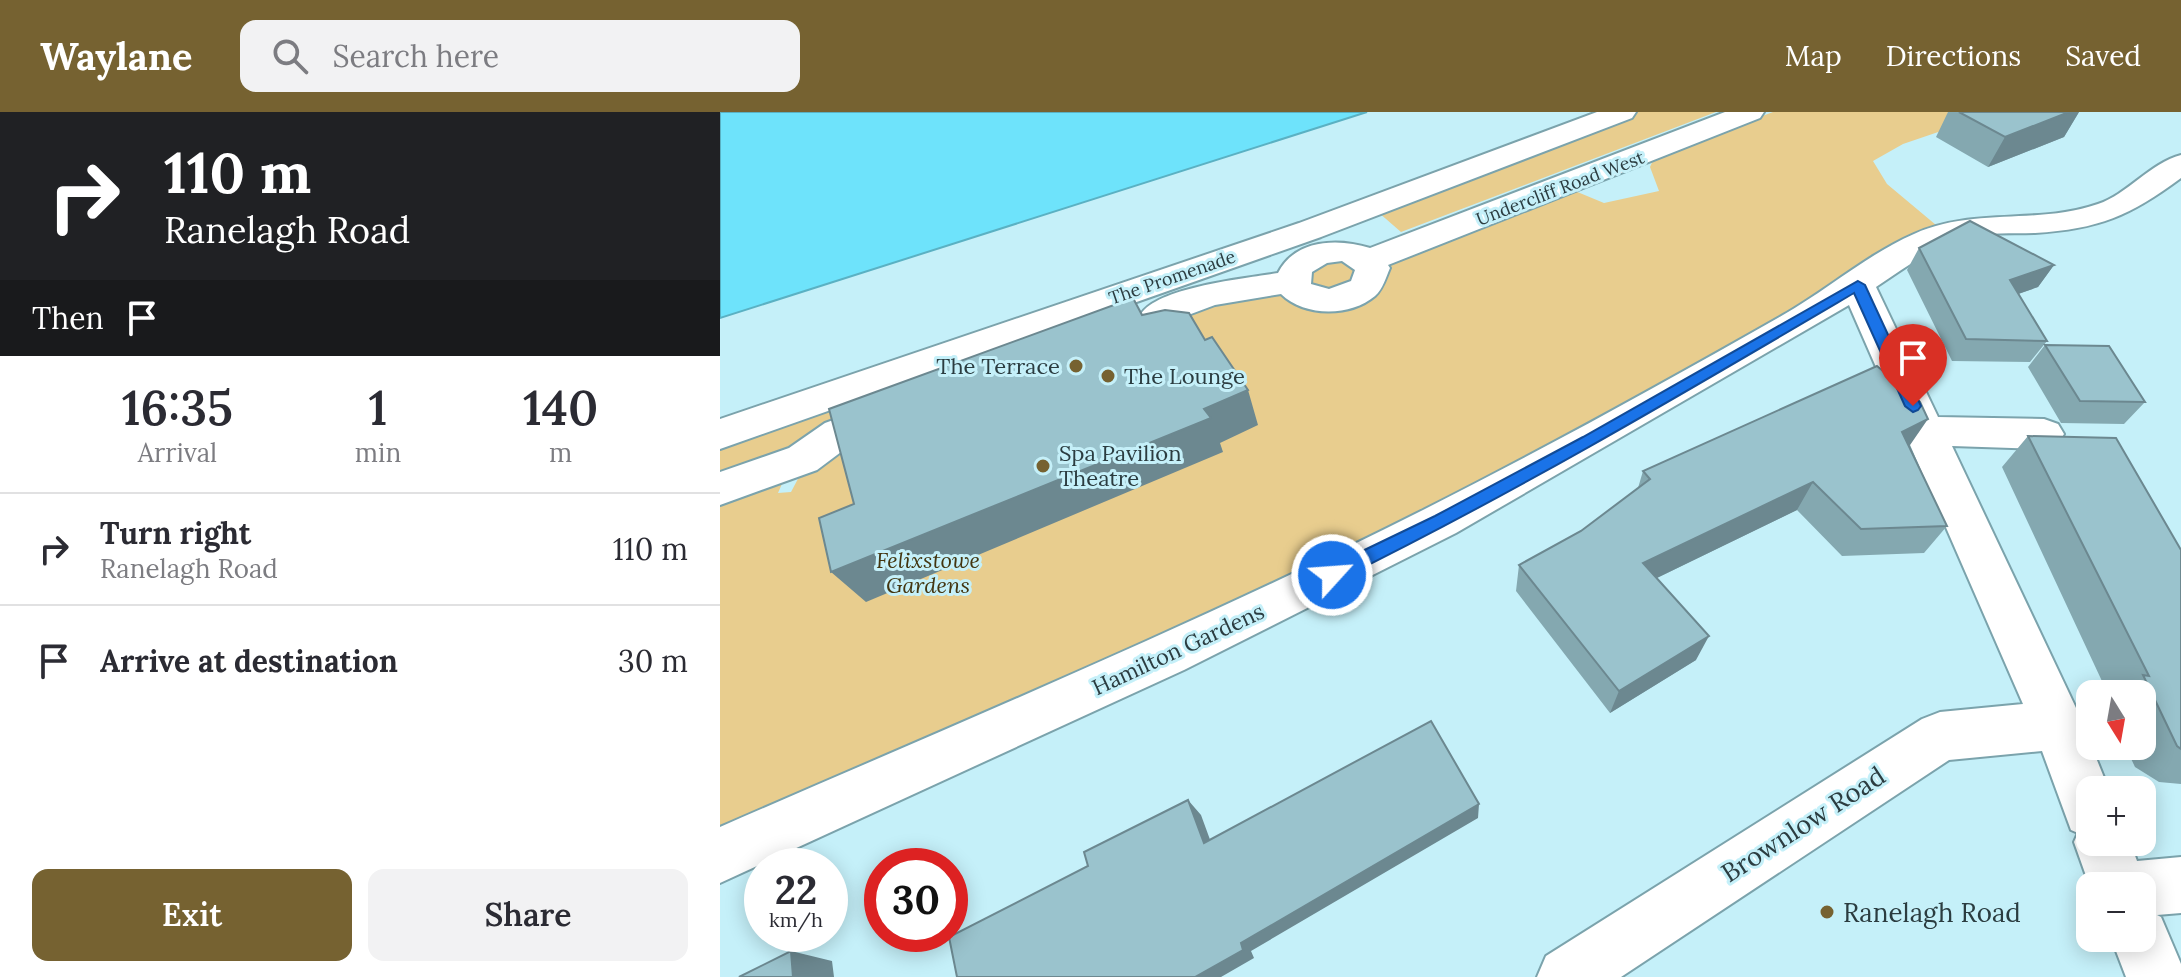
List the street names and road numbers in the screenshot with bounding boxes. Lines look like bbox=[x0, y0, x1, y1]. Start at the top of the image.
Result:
street label: Undercliff Road West bbox=[1473, 145, 1647, 231]
street label: The Promenade bbox=[1106, 244, 1239, 309]
street label: Hamilton Gardens bbox=[1087, 597, 1269, 701]
street label: Brownlow Road bbox=[1715, 759, 1891, 889]

